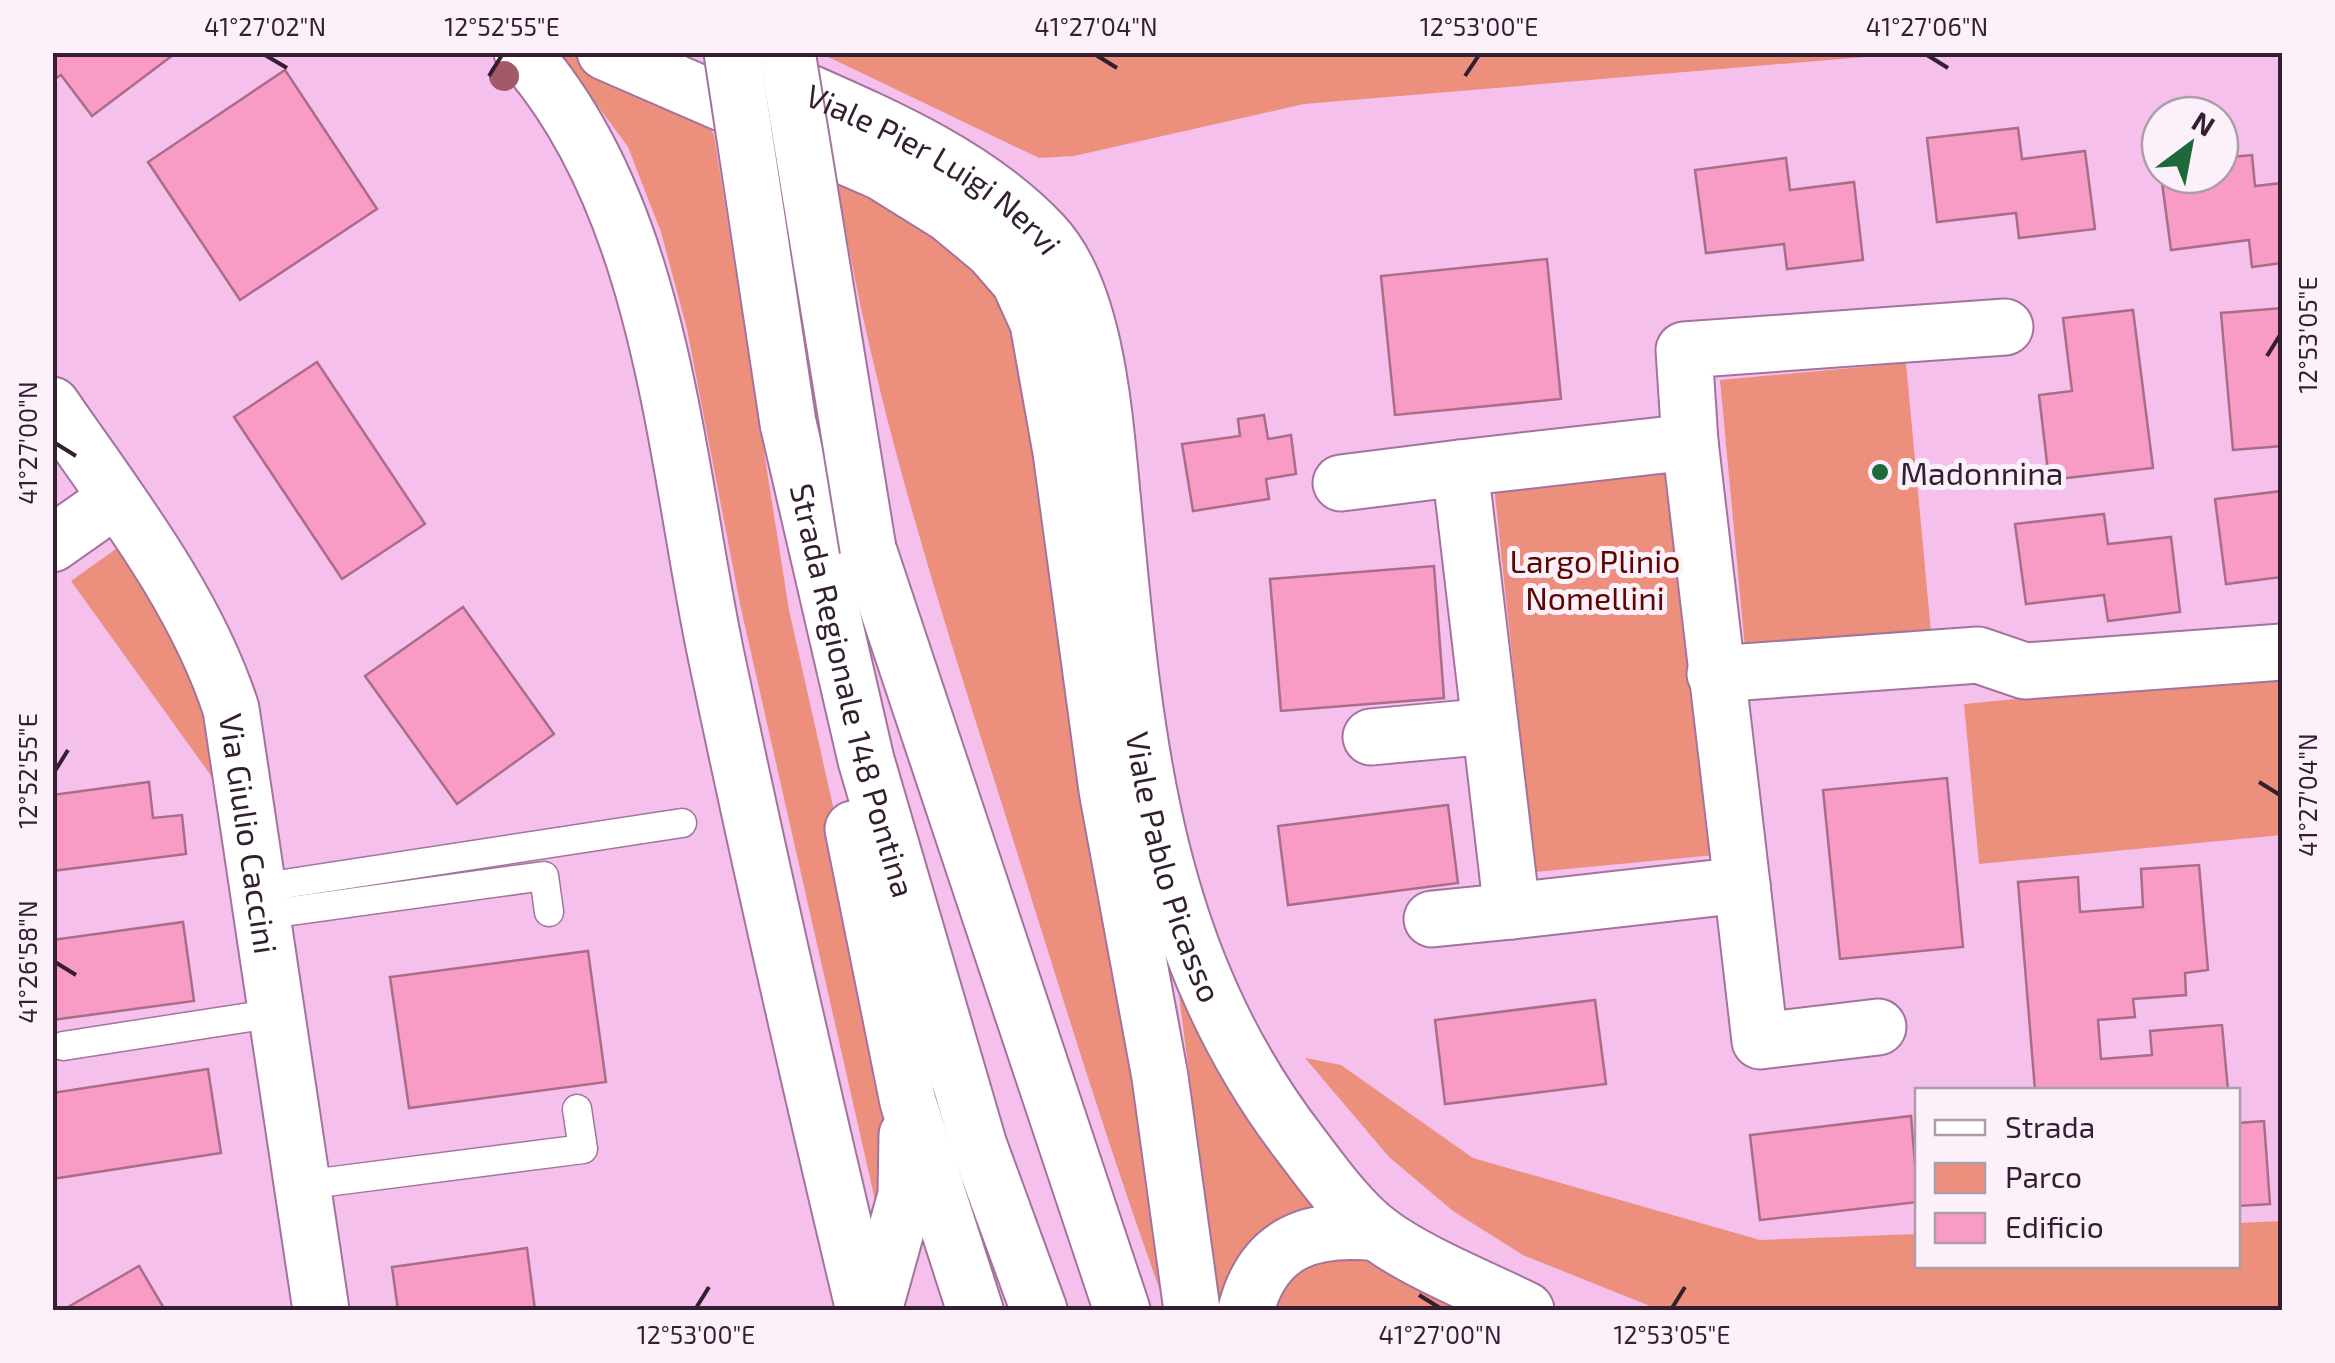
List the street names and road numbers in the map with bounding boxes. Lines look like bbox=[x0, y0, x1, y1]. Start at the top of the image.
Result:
street label: Viale Pier Luigi Nervi bbox=[801, 75, 1070, 261]
street label: Strada Regionale 148 Pontina bbox=[784, 480, 924, 901]
street label: Via Giulio Caccini bbox=[213, 711, 286, 956]
street label: Viale Pablo Picasso bbox=[1120, 729, 1231, 1007]

